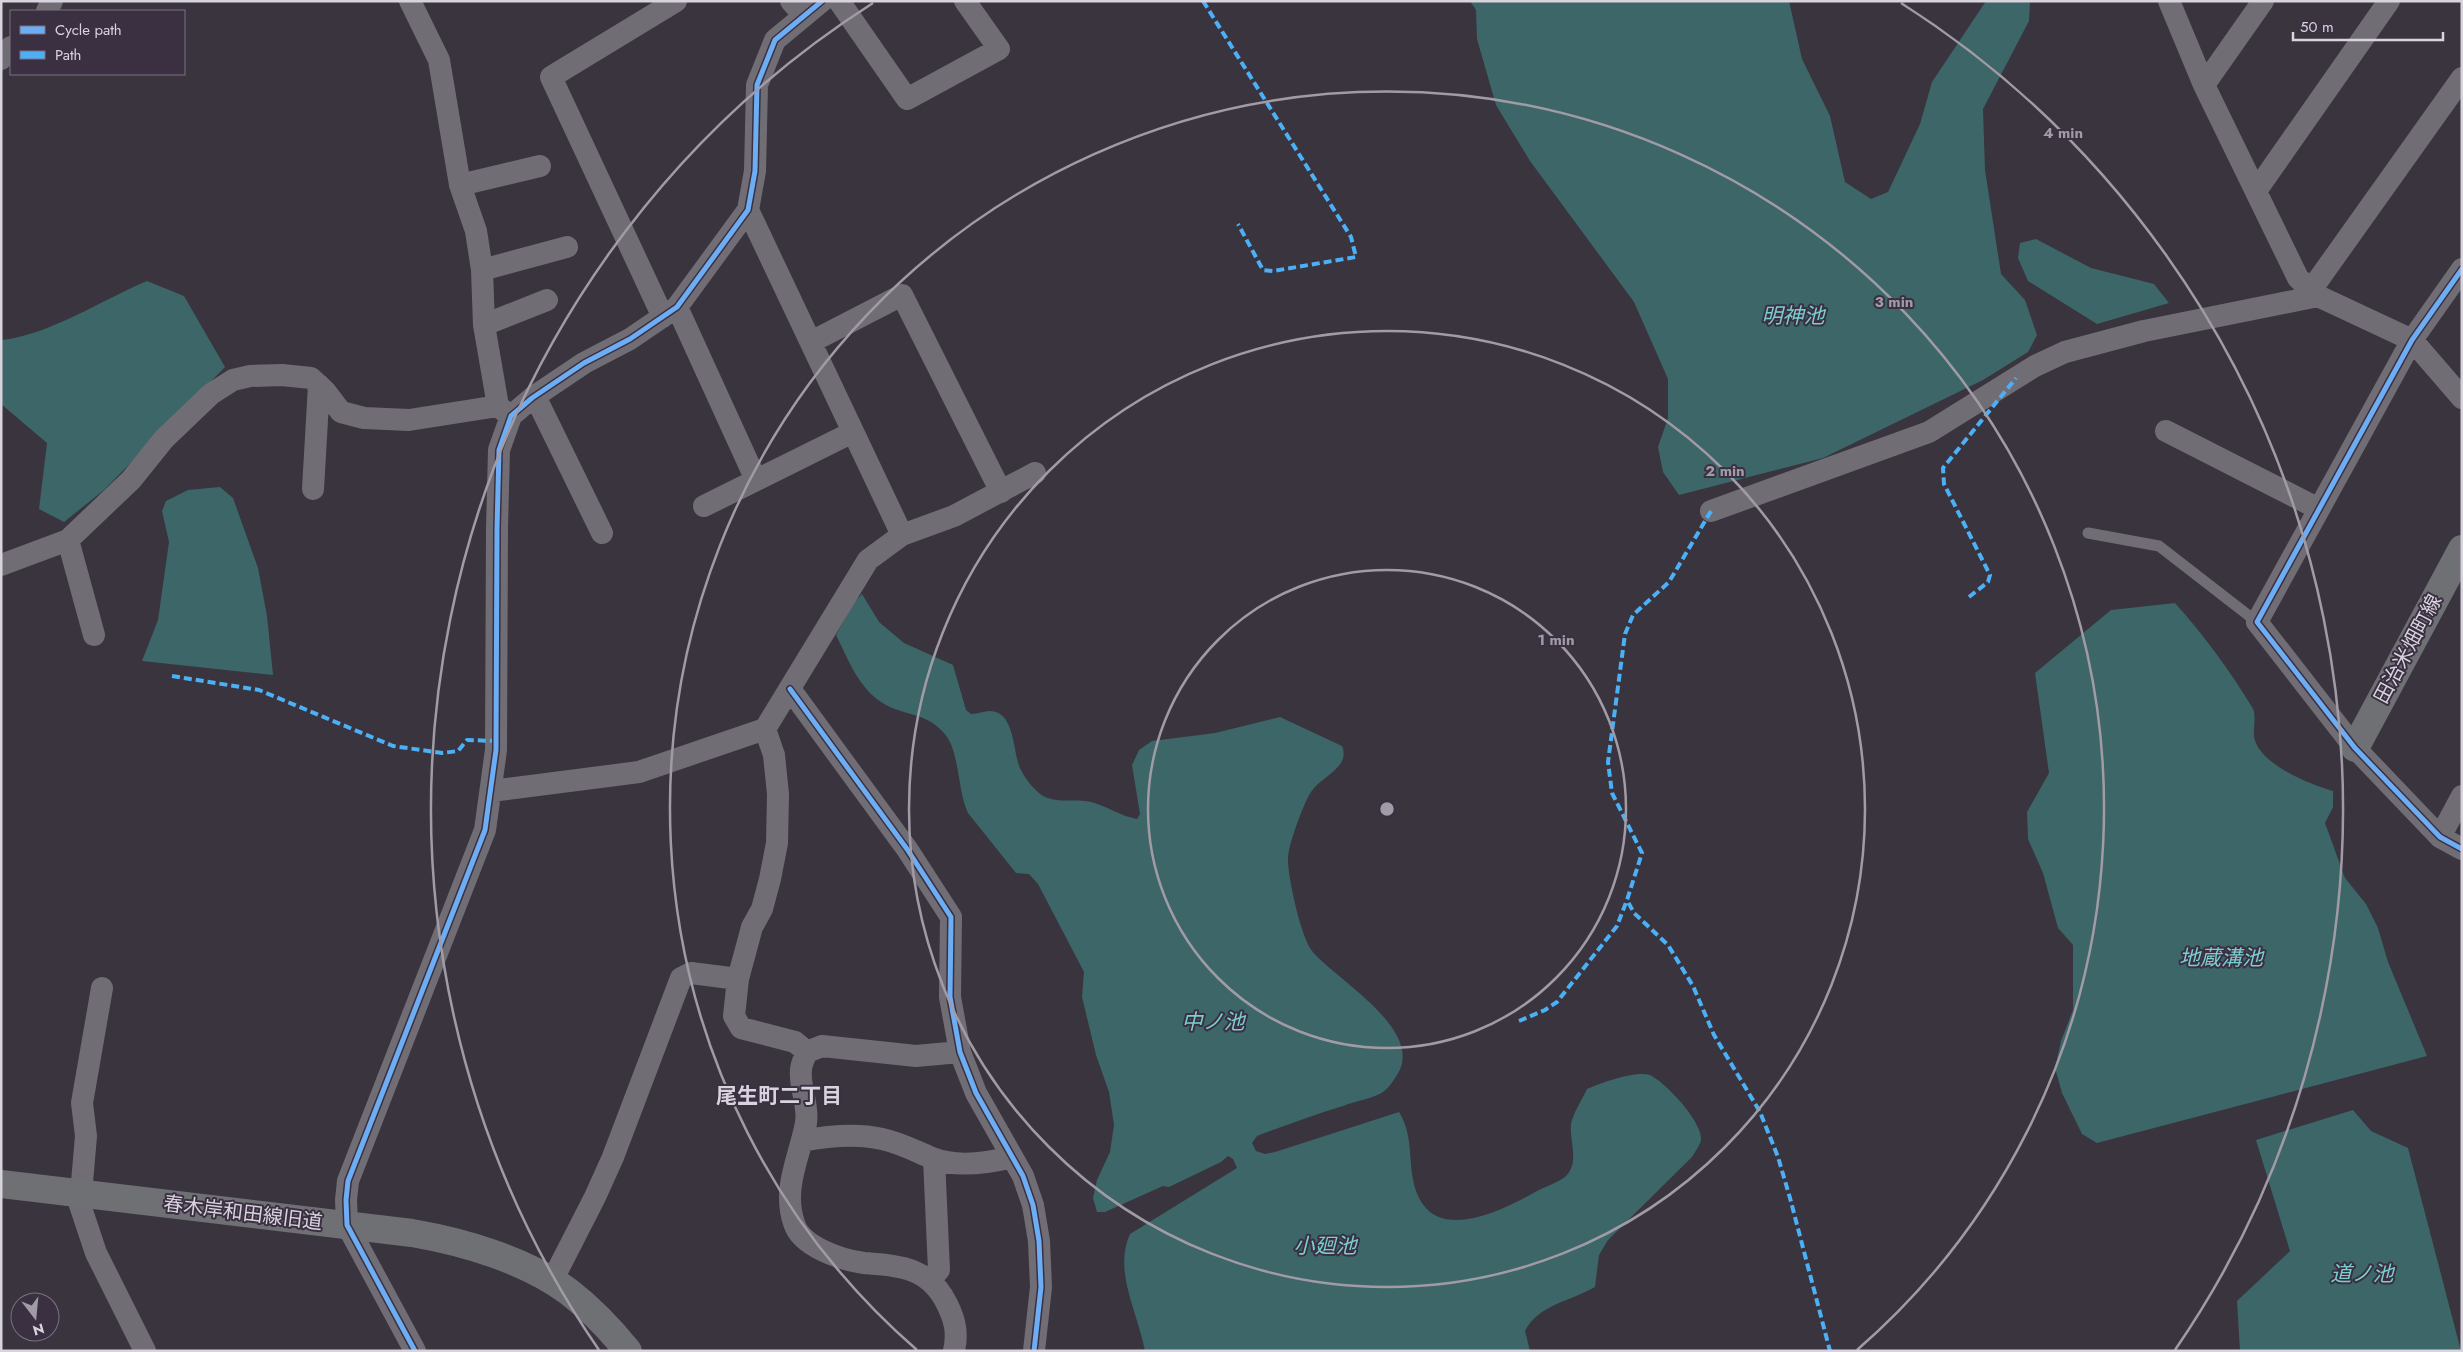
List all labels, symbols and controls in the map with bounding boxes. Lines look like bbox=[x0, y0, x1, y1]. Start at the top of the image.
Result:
legend bbox=[10, 10, 185, 75]
scale bar bbox=[2293, 10, 2443, 42]
text: 50 m bbox=[2300, 16, 2334, 38]
text: Cycle path bbox=[55, 19, 122, 41]
text: Path bbox=[55, 44, 81, 66]
text: 4 min bbox=[2043, 122, 2083, 144]
text: 3 min bbox=[1875, 291, 1913, 313]
water label: 明神池 bbox=[1762, 301, 1826, 331]
text: 2 min bbox=[1705, 460, 1745, 482]
street label: 田治米畑町線 bbox=[2367, 589, 2449, 709]
text: 1 min bbox=[1537, 629, 1575, 651]
centre of rings bbox=[1378, 800, 1396, 818]
water label: 地蔵溝池 bbox=[2179, 943, 2265, 973]
water label: 中ノ池 bbox=[1182, 1007, 1246, 1037]
district label: 尾生町二丁目 bbox=[716, 1081, 842, 1111]
street label: 春木岸和田線旧道 bbox=[162, 1189, 324, 1237]
water label: 小廻池 bbox=[1294, 1231, 1358, 1261]
water label: 道ノ池 bbox=[2331, 1259, 2395, 1289]
north arrow bbox=[10, 1292, 60, 1342]
text: N bbox=[30, 1318, 47, 1341]

